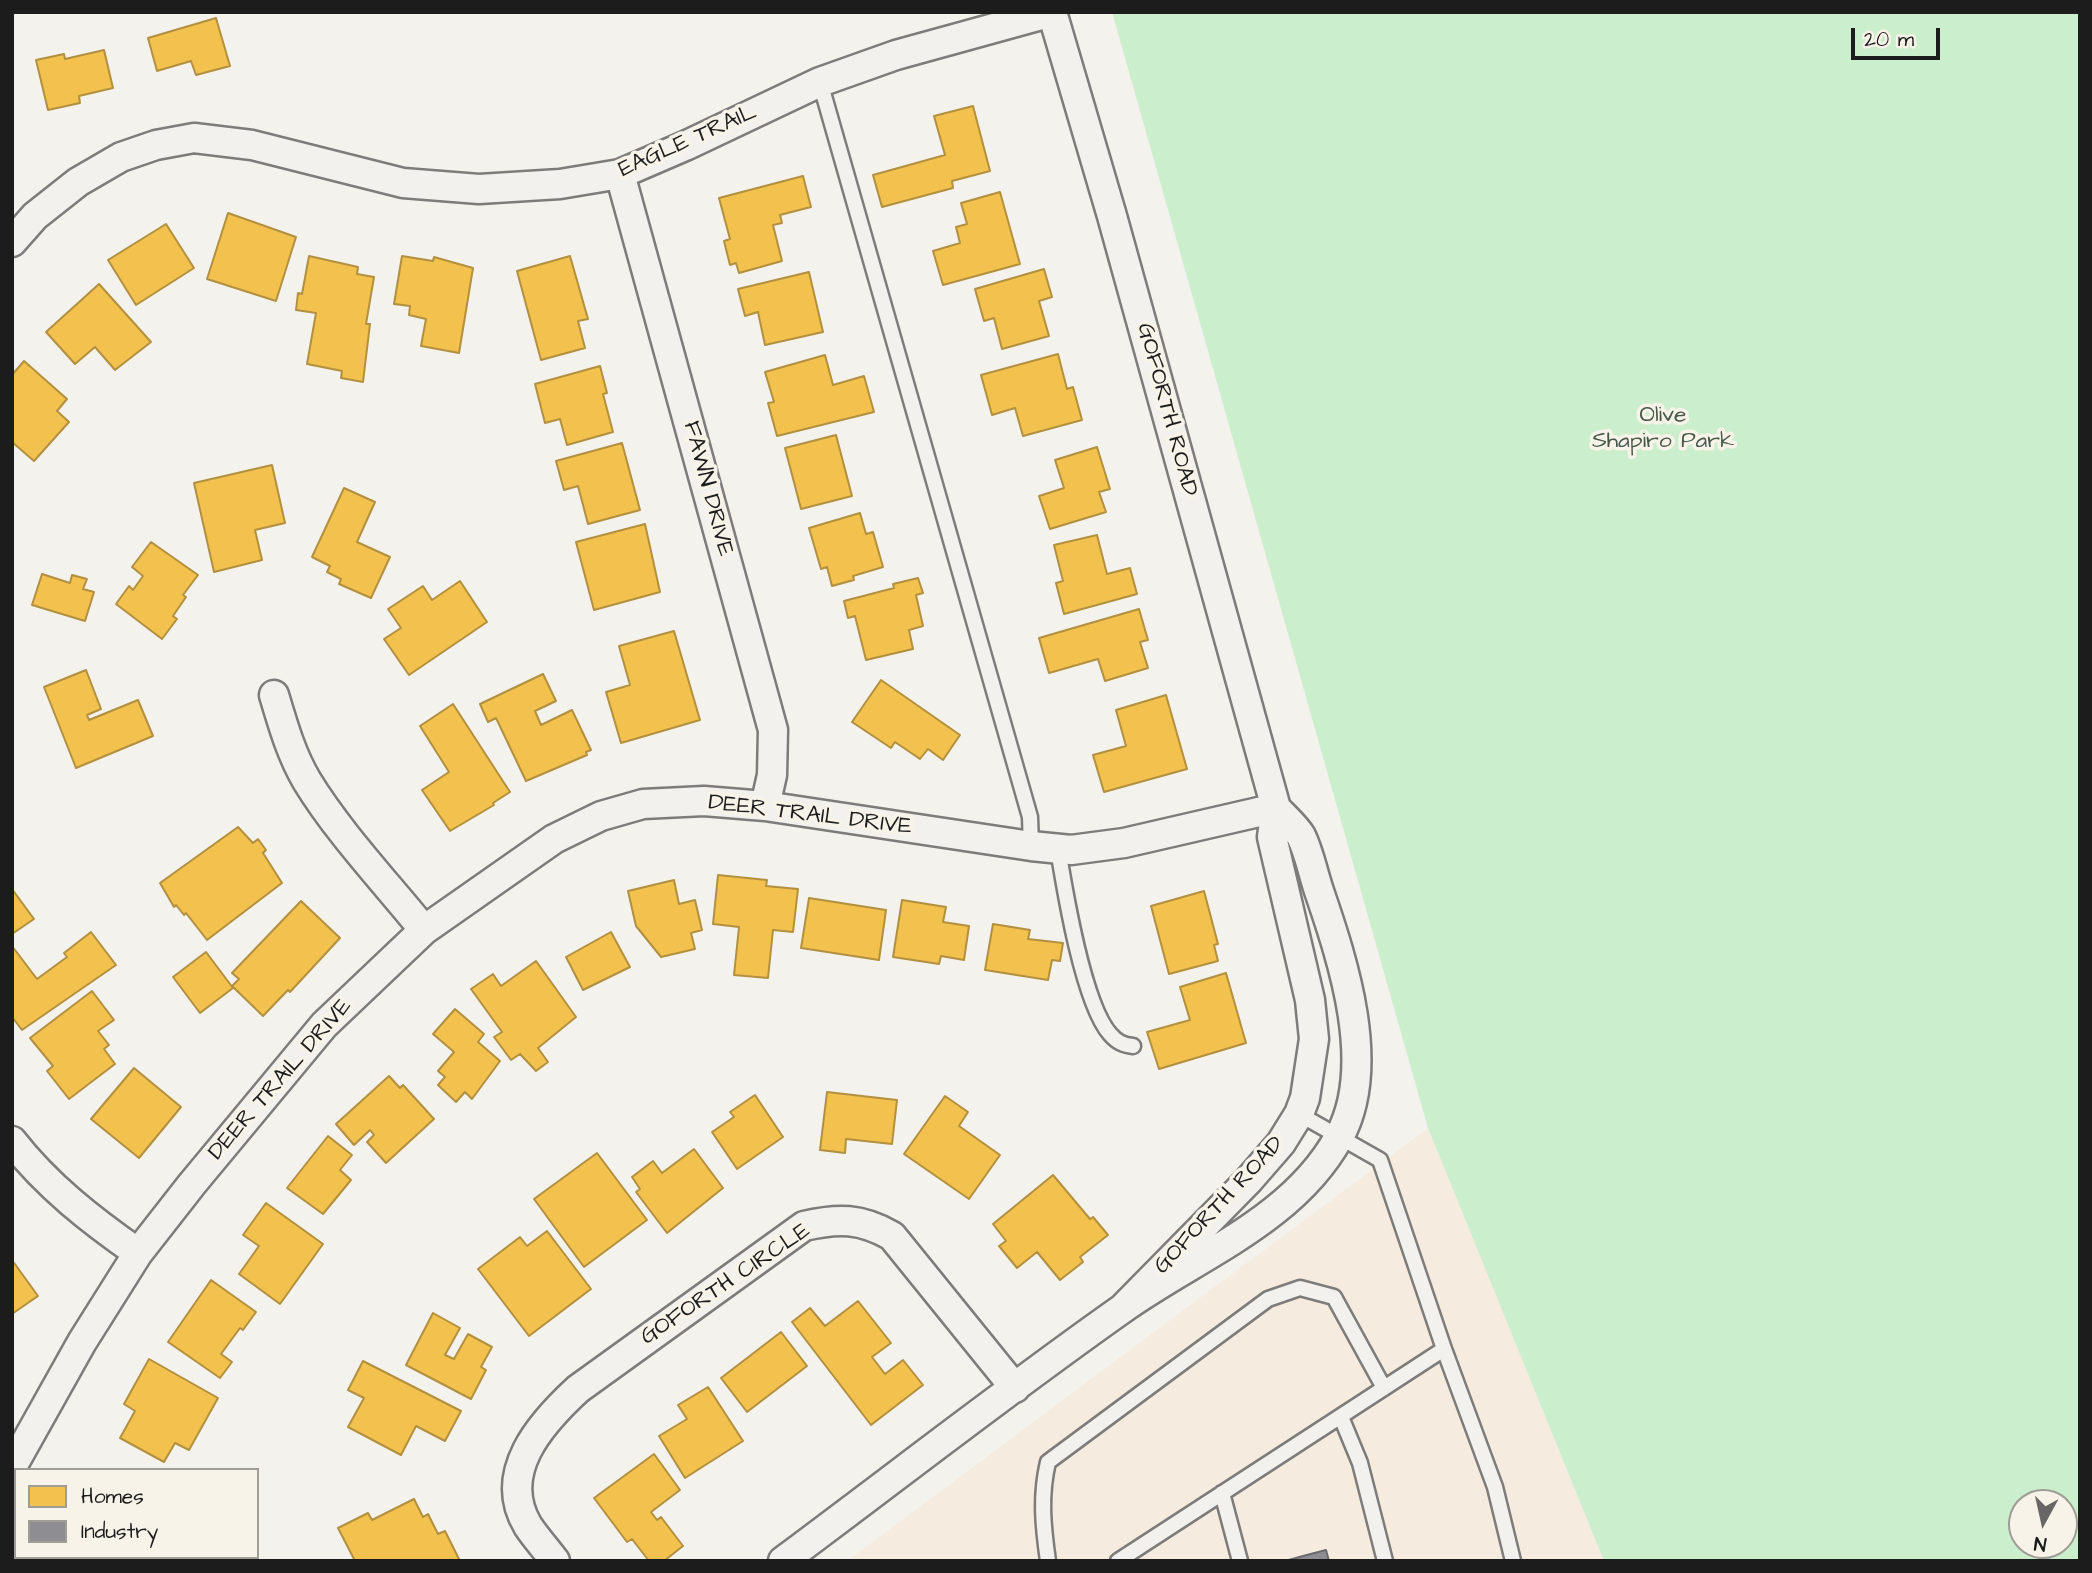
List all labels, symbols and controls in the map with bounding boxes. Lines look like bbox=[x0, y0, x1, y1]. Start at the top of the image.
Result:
scale bar bbox=[1854, 14, 1943, 58]
text: 20 m bbox=[1864, 25, 1914, 54]
street label: EAGLE TRAIL bbox=[615, 99, 761, 185]
street label: GOFORTH ROAD bbox=[1130, 320, 1202, 500]
park label: Olive Shapiro Park bbox=[1592, 402, 1734, 456]
street label: FAWN DRIVE bbox=[676, 418, 738, 560]
street label: DEER TRAIL DRIVE bbox=[707, 790, 913, 842]
street label: DEER TRAIL DRIVE bbox=[203, 994, 359, 1166]
street label: GOFORTH ROAD bbox=[1149, 1132, 1291, 1280]
street label: GOFORTH CIRCLE bbox=[636, 1218, 816, 1352]
legend bbox=[14, 1468, 259, 1559]
text: Homes bbox=[81, 1482, 144, 1511]
north arrow bbox=[2008, 1489, 2078, 1559]
text: Industry bbox=[81, 1517, 158, 1546]
text: N bbox=[2033, 1529, 2048, 1558]

